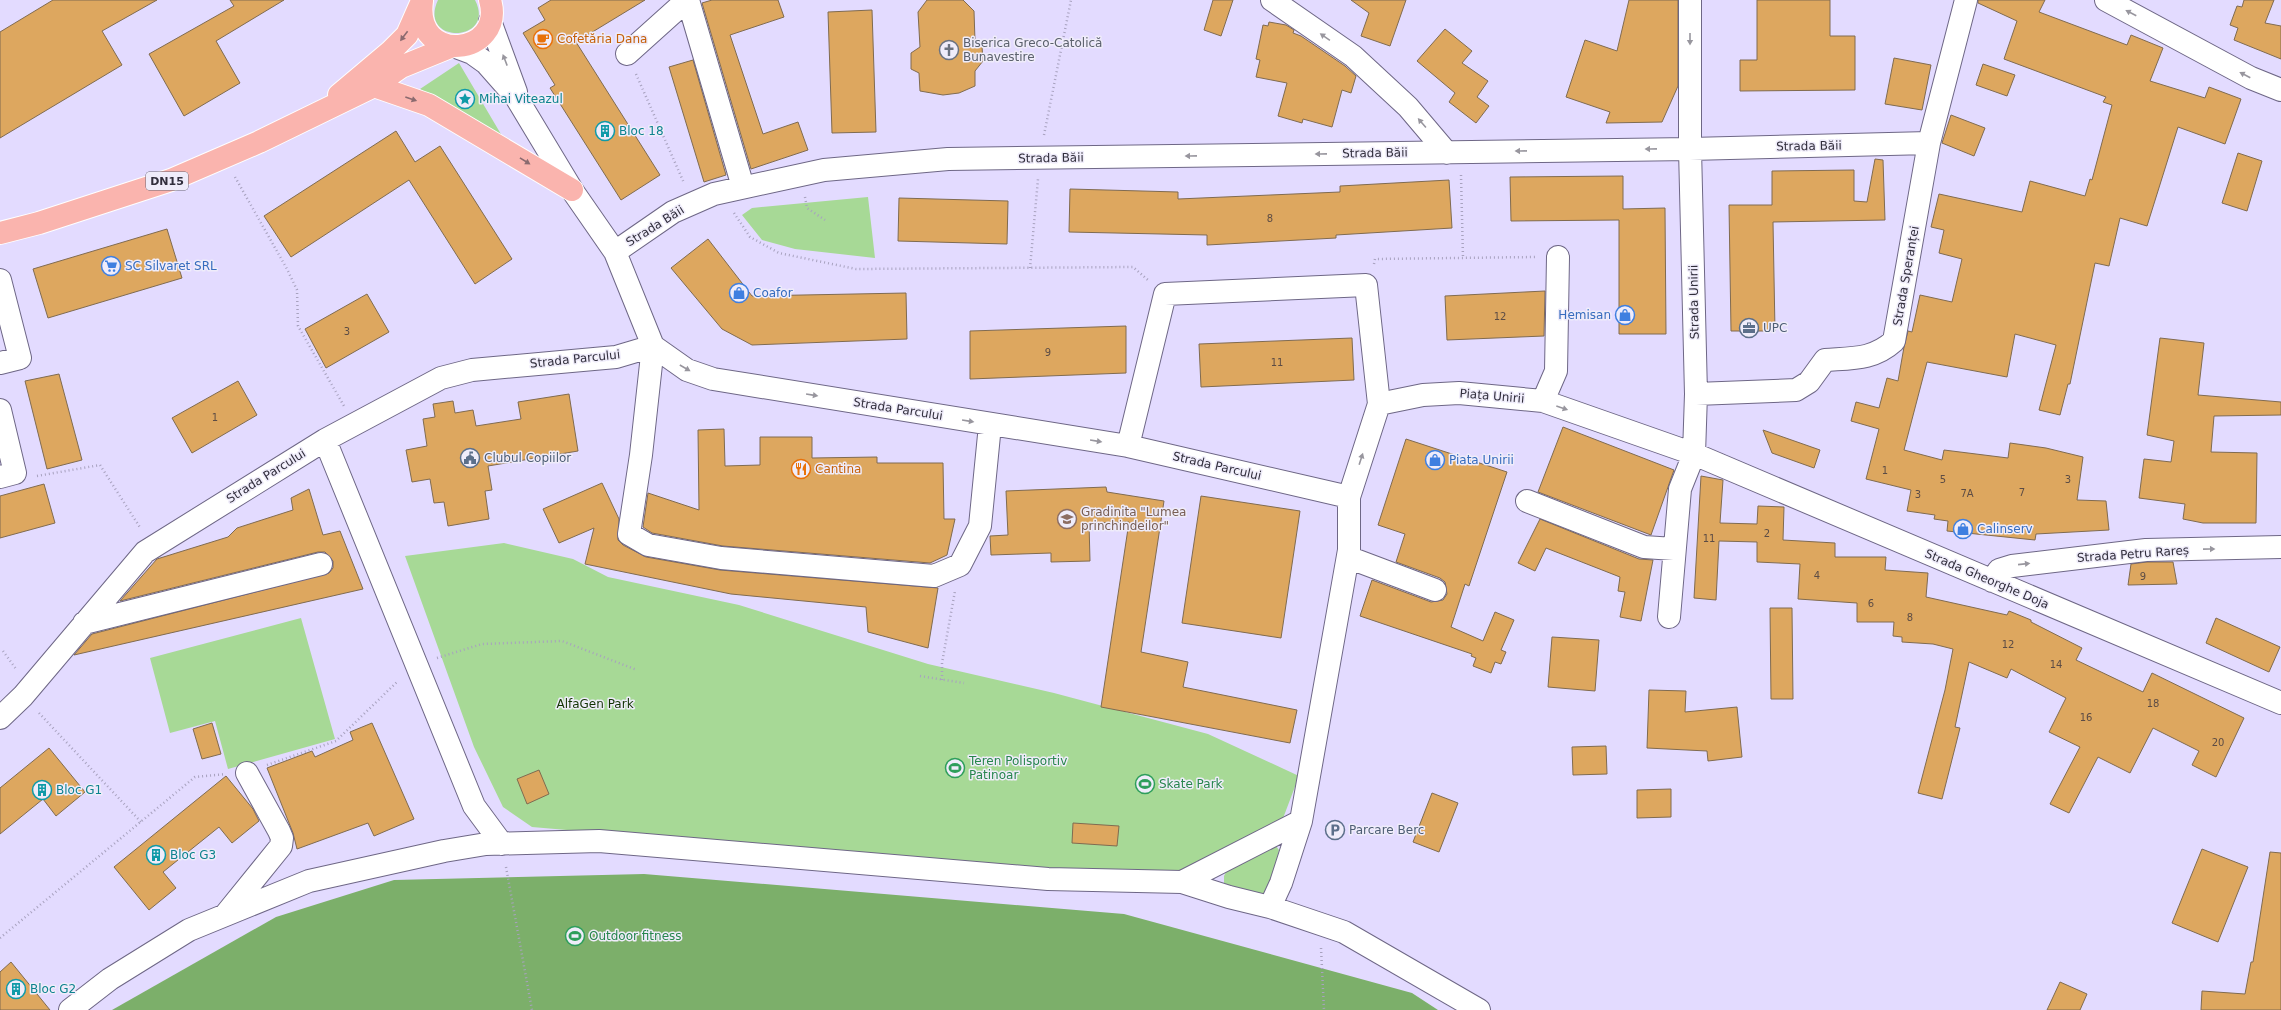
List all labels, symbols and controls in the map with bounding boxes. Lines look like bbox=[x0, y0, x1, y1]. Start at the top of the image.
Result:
one-way arrow bbox=[2125, 10, 2137, 17]
cafe icon: Cofetăria Dana bbox=[532, 28, 554, 50]
one-way arrow bbox=[400, 30, 408, 41]
place label: Cofetăria Dana bbox=[557, 32, 647, 46]
one-way arrow bbox=[1320, 33, 1330, 41]
one-way arrow bbox=[1687, 33, 1693, 46]
place label: Biserica Greco-Catolică Bunavestire bbox=[963, 36, 1102, 64]
church icon: Biserica Greco-Catolică Bunavestire bbox=[938, 39, 960, 61]
one-way arrow bbox=[502, 54, 508, 66]
one-way arrow bbox=[2239, 71, 2251, 78]
place icon: Mihai Viteazul bbox=[454, 88, 476, 110]
place label: Mihai Viteazul bbox=[479, 92, 563, 106]
one-way arrow bbox=[405, 96, 417, 102]
one-way arrow bbox=[1417, 118, 1426, 128]
building icon: Bloc 18 bbox=[594, 120, 616, 142]
place label: Bloc 18 bbox=[619, 124, 664, 138]
street label: Strada Băii bbox=[1776, 138, 1842, 154]
street label: Strada Băii bbox=[1342, 145, 1408, 161]
one-way arrow bbox=[1645, 146, 1657, 153]
one-way arrow bbox=[1515, 148, 1527, 155]
street label: Strada Băii bbox=[1018, 150, 1084, 166]
one-way arrow bbox=[1314, 151, 1327, 157]
one-way arrow bbox=[1184, 153, 1197, 159]
one-way arrow bbox=[519, 157, 531, 164]
road number: DN15 bbox=[146, 172, 188, 190]
street label: Strada Băii bbox=[623, 203, 687, 249]
house number: 8 bbox=[1267, 213, 1273, 224]
street label: Strada Speranței bbox=[1890, 225, 1922, 327]
supermarket icon: SC Silvaret SRL bbox=[100, 255, 122, 277]
place label: SC Silvaret SRL bbox=[125, 259, 217, 273]
street label: Strada Unirii bbox=[1686, 265, 1702, 339]
shop icon: Coafor bbox=[728, 282, 750, 304]
place label: Coafor bbox=[753, 286, 793, 300]
shop icon: Hemisan bbox=[1614, 304, 1636, 326]
place label: Hemisan bbox=[1558, 308, 1611, 322]
house number: 12 bbox=[1494, 311, 1506, 322]
office icon: UPC bbox=[1738, 317, 1760, 339]
place label: UPC bbox=[1763, 321, 1787, 335]
house number: 3 bbox=[344, 326, 350, 337]
street label: Strada Parcului bbox=[529, 347, 621, 371]
house number: 9 bbox=[1045, 347, 1051, 358]
house number: 11 bbox=[1271, 357, 1283, 368]
one-way arrow bbox=[679, 364, 691, 371]
street label: Piața Unirii bbox=[1459, 386, 1525, 406]
one-way arrow bbox=[806, 392, 818, 398]
street label: Strada Parcului bbox=[852, 395, 944, 423]
one-way arrow bbox=[1557, 405, 1569, 411]
house number: 1 bbox=[212, 412, 218, 423]
one-way arrow bbox=[962, 418, 974, 424]
one-way arrow bbox=[1090, 438, 1102, 444]
street label: Strada Parcului bbox=[224, 446, 308, 506]
public building icon: Clubul Copiilor bbox=[459, 447, 481, 469]
street label: Strada Parcului bbox=[1171, 449, 1263, 483]
shop icon: Piata Unirii bbox=[1424, 449, 1446, 471]
place label: Clubul Copiilor bbox=[484, 451, 571, 465]
one-way arrow bbox=[1358, 453, 1364, 465]
place label: Piata Unirii bbox=[1449, 453, 1514, 467]
restaurant icon: Cantina bbox=[790, 458, 812, 480]
place label: Cantina bbox=[815, 462, 861, 476]
house number: 1 bbox=[1882, 465, 1888, 476]
house number: 5 bbox=[1940, 474, 1946, 485]
house number: 3 bbox=[2065, 474, 2071, 485]
house number: 7 bbox=[2019, 487, 2025, 498]
house number: 7A bbox=[1960, 488, 1974, 499]
house number: 3 bbox=[1915, 489, 1921, 500]
place label: Gradinita "Lumea princhindeilor" bbox=[1081, 505, 1186, 533]
school or university icon: Gradinita "Lumea princhindeilor" bbox=[1056, 508, 1078, 530]
shop icon: Calinserv bbox=[1952, 518, 1974, 540]
place label: Calinserv bbox=[1977, 522, 2033, 536]
house number: 2 bbox=[1764, 528, 1770, 539]
house number: 11 bbox=[1703, 533, 1715, 544]
street label: Strada Petru Rareș bbox=[2076, 543, 2190, 565]
street label: Strada Gheorghe Doja bbox=[1923, 546, 2051, 612]
one-way arrow bbox=[2203, 546, 2216, 552]
one-way arrow bbox=[2018, 561, 2030, 567]
house number: 4 bbox=[1814, 570, 1820, 581]
house number: 9 bbox=[2140, 571, 2146, 582]
house number: 6 bbox=[1868, 598, 1874, 609]
house number: 8 bbox=[1907, 612, 1913, 623]
house number: 12 bbox=[2002, 639, 2014, 650]
house number: 14 bbox=[2050, 659, 2062, 670]
park label: AlfaGen Park bbox=[556, 697, 634, 711]
house number: 18 bbox=[2147, 698, 2159, 709]
house number: 16 bbox=[2080, 712, 2092, 723]
house number: 20 bbox=[2212, 737, 2224, 748]
place label: Teren Polisportiv Patinoar bbox=[968, 754, 1067, 782]
sports icon: Teren Polisportiv Patinoar bbox=[944, 757, 966, 779]
sports icon: Skate Park bbox=[1134, 773, 1156, 795]
place label: Skate Park bbox=[1159, 777, 1223, 791]
building icon: Bloc G1 bbox=[31, 779, 53, 801]
place label: Bloc G1 bbox=[56, 783, 102, 797]
parking icon: Parcare Berc bbox=[1324, 819, 1346, 841]
place label: Parcare Berc bbox=[1349, 823, 1424, 837]
building icon: Bloc G3 bbox=[145, 844, 167, 866]
place label: Bloc G3 bbox=[170, 848, 216, 862]
sports icon: Outdoor fitness bbox=[564, 925, 586, 947]
place label: Outdoor fitness bbox=[589, 929, 682, 943]
building icon: Bloc G2 bbox=[5, 978, 27, 1000]
place label: Bloc G2 bbox=[30, 982, 76, 996]

